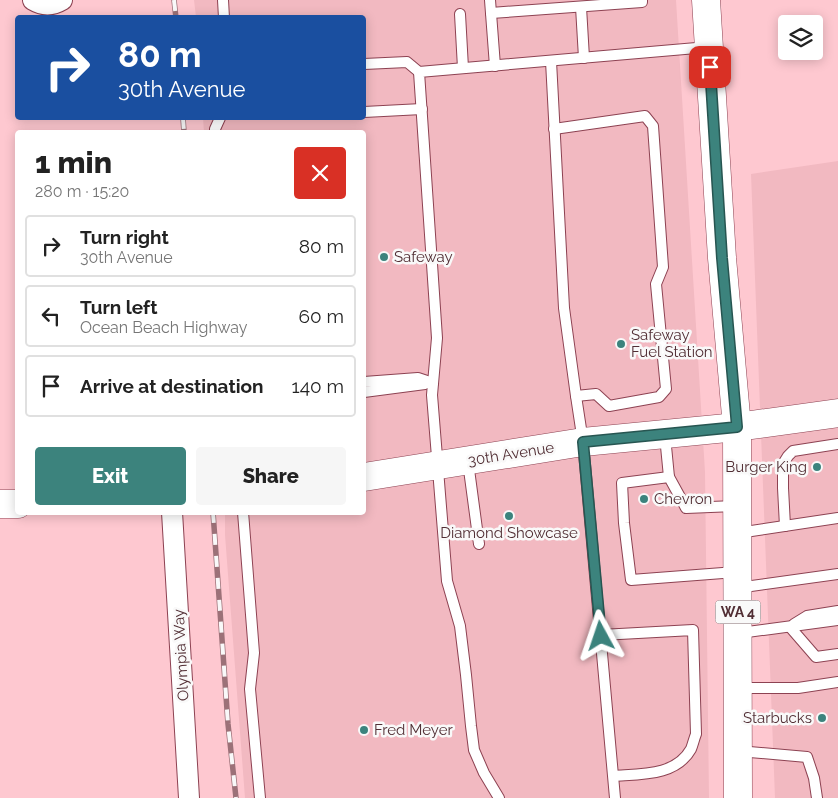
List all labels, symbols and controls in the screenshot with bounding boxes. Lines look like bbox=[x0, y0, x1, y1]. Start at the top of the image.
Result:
map controls bbox=[778, 15, 823, 60]
button: layers bbox=[778, 15, 823, 60]
text: 80 m bbox=[118, 34, 202, 75]
icon: right bbox=[35, 35, 100, 100]
pin bbox=[689, 46, 731, 88]
icon: arrive bbox=[696, 53, 724, 81]
text: 30th Avenue bbox=[118, 76, 246, 102]
text: 1 min bbox=[35, 145, 112, 180]
button: close bbox=[294, 147, 346, 199]
text: 280 m · 15:20 bbox=[35, 182, 129, 201]
text: Turn right bbox=[80, 226, 169, 248]
icon: right bbox=[37, 232, 65, 260]
text: 80 m bbox=[299, 235, 344, 257]
text: 30th Avenue bbox=[80, 248, 173, 267]
place label: Safeway bbox=[394, 248, 453, 266]
marker: Safeway bbox=[378, 251, 390, 263]
text: Turn left bbox=[80, 296, 157, 318]
icon: left bbox=[37, 302, 65, 330]
text: 60 m bbox=[299, 305, 344, 327]
text: Ocean Beach Highway bbox=[80, 318, 247, 337]
place label: Safeway Fuel Station bbox=[631, 326, 713, 361]
marker: Safeway Fuel Station bbox=[615, 338, 627, 350]
icon: arrive bbox=[37, 372, 65, 400]
text: Arrive at destination bbox=[80, 375, 264, 397]
text: 140 m bbox=[292, 375, 344, 397]
street label: 30th Avenue bbox=[467, 438, 556, 470]
button: Exit bbox=[35, 447, 186, 505]
button: Share bbox=[196, 447, 346, 505]
place label: Burger King bbox=[725, 458, 807, 476]
marker: Burger King bbox=[811, 461, 823, 473]
place label: Chevron bbox=[654, 490, 712, 508]
marker: Chevron bbox=[638, 493, 650, 505]
marker: Diamond Showcase bbox=[503, 510, 515, 522]
place label: Diamond Showcase bbox=[440, 524, 578, 542]
road number: WA 4 bbox=[716, 600, 760, 624]
street label: Olympia Way bbox=[170, 609, 192, 701]
position arrow bbox=[574, 609, 626, 661]
place label: Starbucks bbox=[743, 709, 812, 727]
marker: Starbucks bbox=[816, 712, 828, 724]
place label: Fred Meyer bbox=[374, 721, 454, 739]
marker: Fred Meyer bbox=[358, 724, 370, 736]

